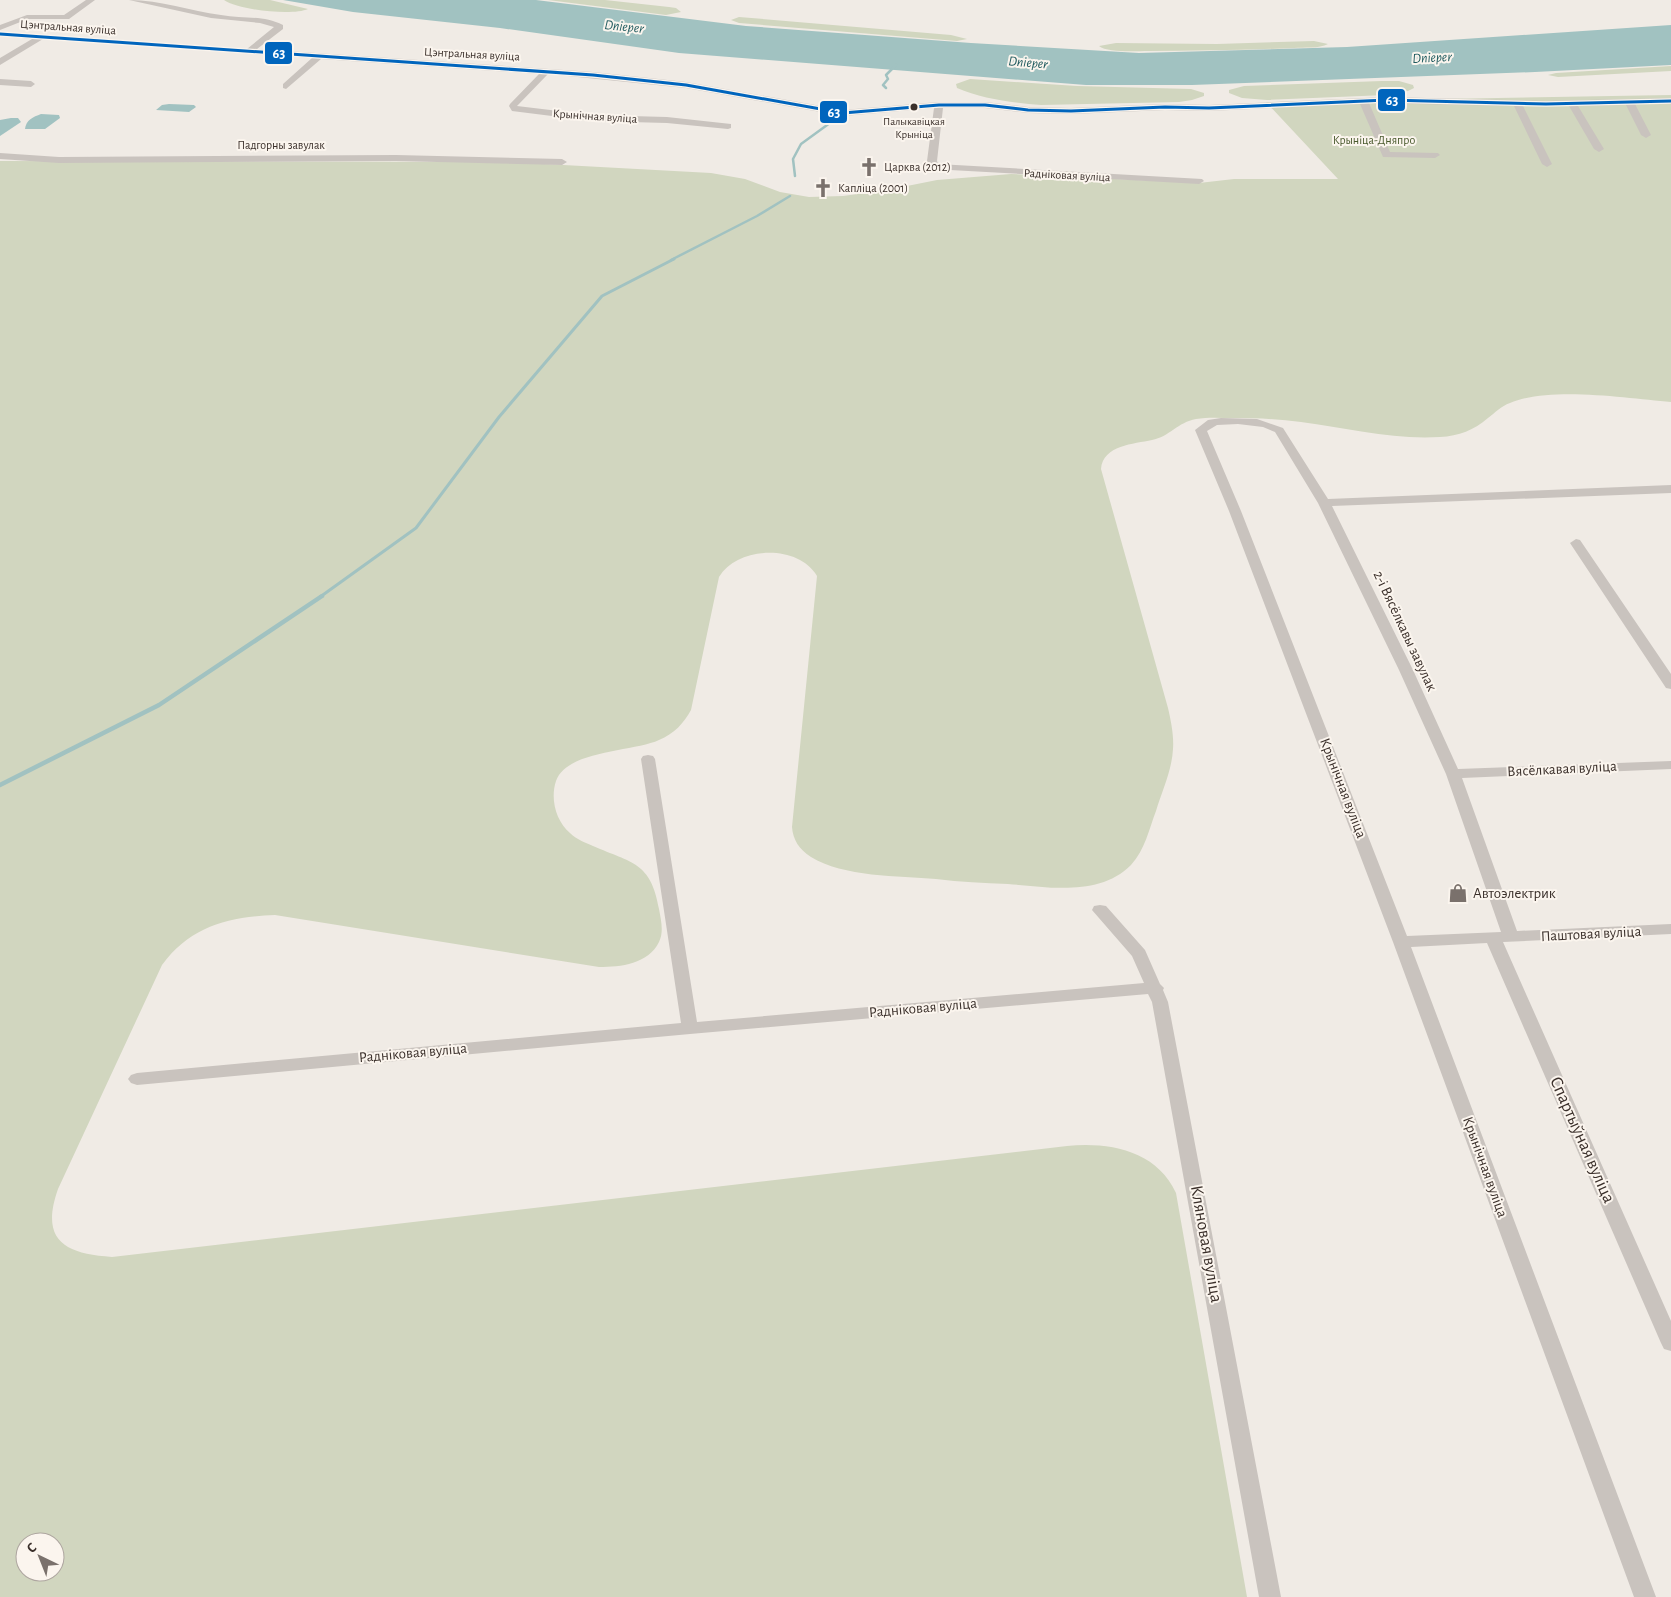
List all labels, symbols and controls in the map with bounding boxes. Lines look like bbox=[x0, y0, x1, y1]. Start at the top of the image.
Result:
street label: Цэнтральная вуліца bbox=[20, 18, 117, 37]
water label: Dnieper bbox=[604, 18, 645, 36]
line badge: 63 bbox=[264, 41, 293, 65]
street label: Цэнтральная вуліца bbox=[424, 45, 521, 64]
text: 63 bbox=[273, 47, 285, 61]
water label: Dnieper bbox=[1412, 50, 1453, 66]
water label: Dnieper bbox=[1008, 54, 1049, 72]
line badge: 63 bbox=[1377, 88, 1406, 112]
text: 63 bbox=[1386, 94, 1398, 108]
line badge: 63 bbox=[819, 100, 848, 124]
marker: Палыкавіцкая Крыніца bbox=[909, 102, 919, 112]
text: 63 bbox=[828, 106, 840, 120]
street label: Крынічная вуліца bbox=[552, 107, 638, 126]
place label: Палыкавіцкая Крыніца bbox=[883, 116, 945, 140]
park label: Крыніца-Дняпро bbox=[1333, 134, 1415, 146]
street label: Падгорны завулак bbox=[237, 139, 325, 152]
church icon: Царква (2012) bbox=[858, 156, 880, 178]
place label: Царква (2012) bbox=[884, 161, 951, 173]
street label: Радніковая вуліца bbox=[1023, 167, 1111, 184]
church icon: Капліца (2001) bbox=[812, 177, 834, 199]
place label: Капліца (2001) bbox=[838, 182, 908, 194]
street label: 2-і Вясёлкавы завулак bbox=[1371, 569, 1439, 694]
street label: Крынічная вуліца bbox=[1317, 736, 1369, 840]
street label: Вясёлкавая вуліца bbox=[1507, 759, 1617, 779]
shop icon: Автоэлектрик bbox=[1447, 882, 1469, 904]
place label: Автоэлектрик bbox=[1473, 886, 1556, 901]
street label: Паштовая вуліца bbox=[1540, 924, 1642, 944]
street label: Радніковая вуліца bbox=[868, 996, 978, 1020]
street label: Радніковая вуліца bbox=[358, 1041, 468, 1065]
street label: Спартыўная вуліца bbox=[1546, 1074, 1618, 1206]
street label: Крынічная вуліца bbox=[1460, 1115, 1510, 1219]
street label: Кляновая вуліца bbox=[1187, 1184, 1225, 1304]
north arrow bbox=[15, 1532, 65, 1582]
text: С bbox=[24, 1540, 40, 1556]

